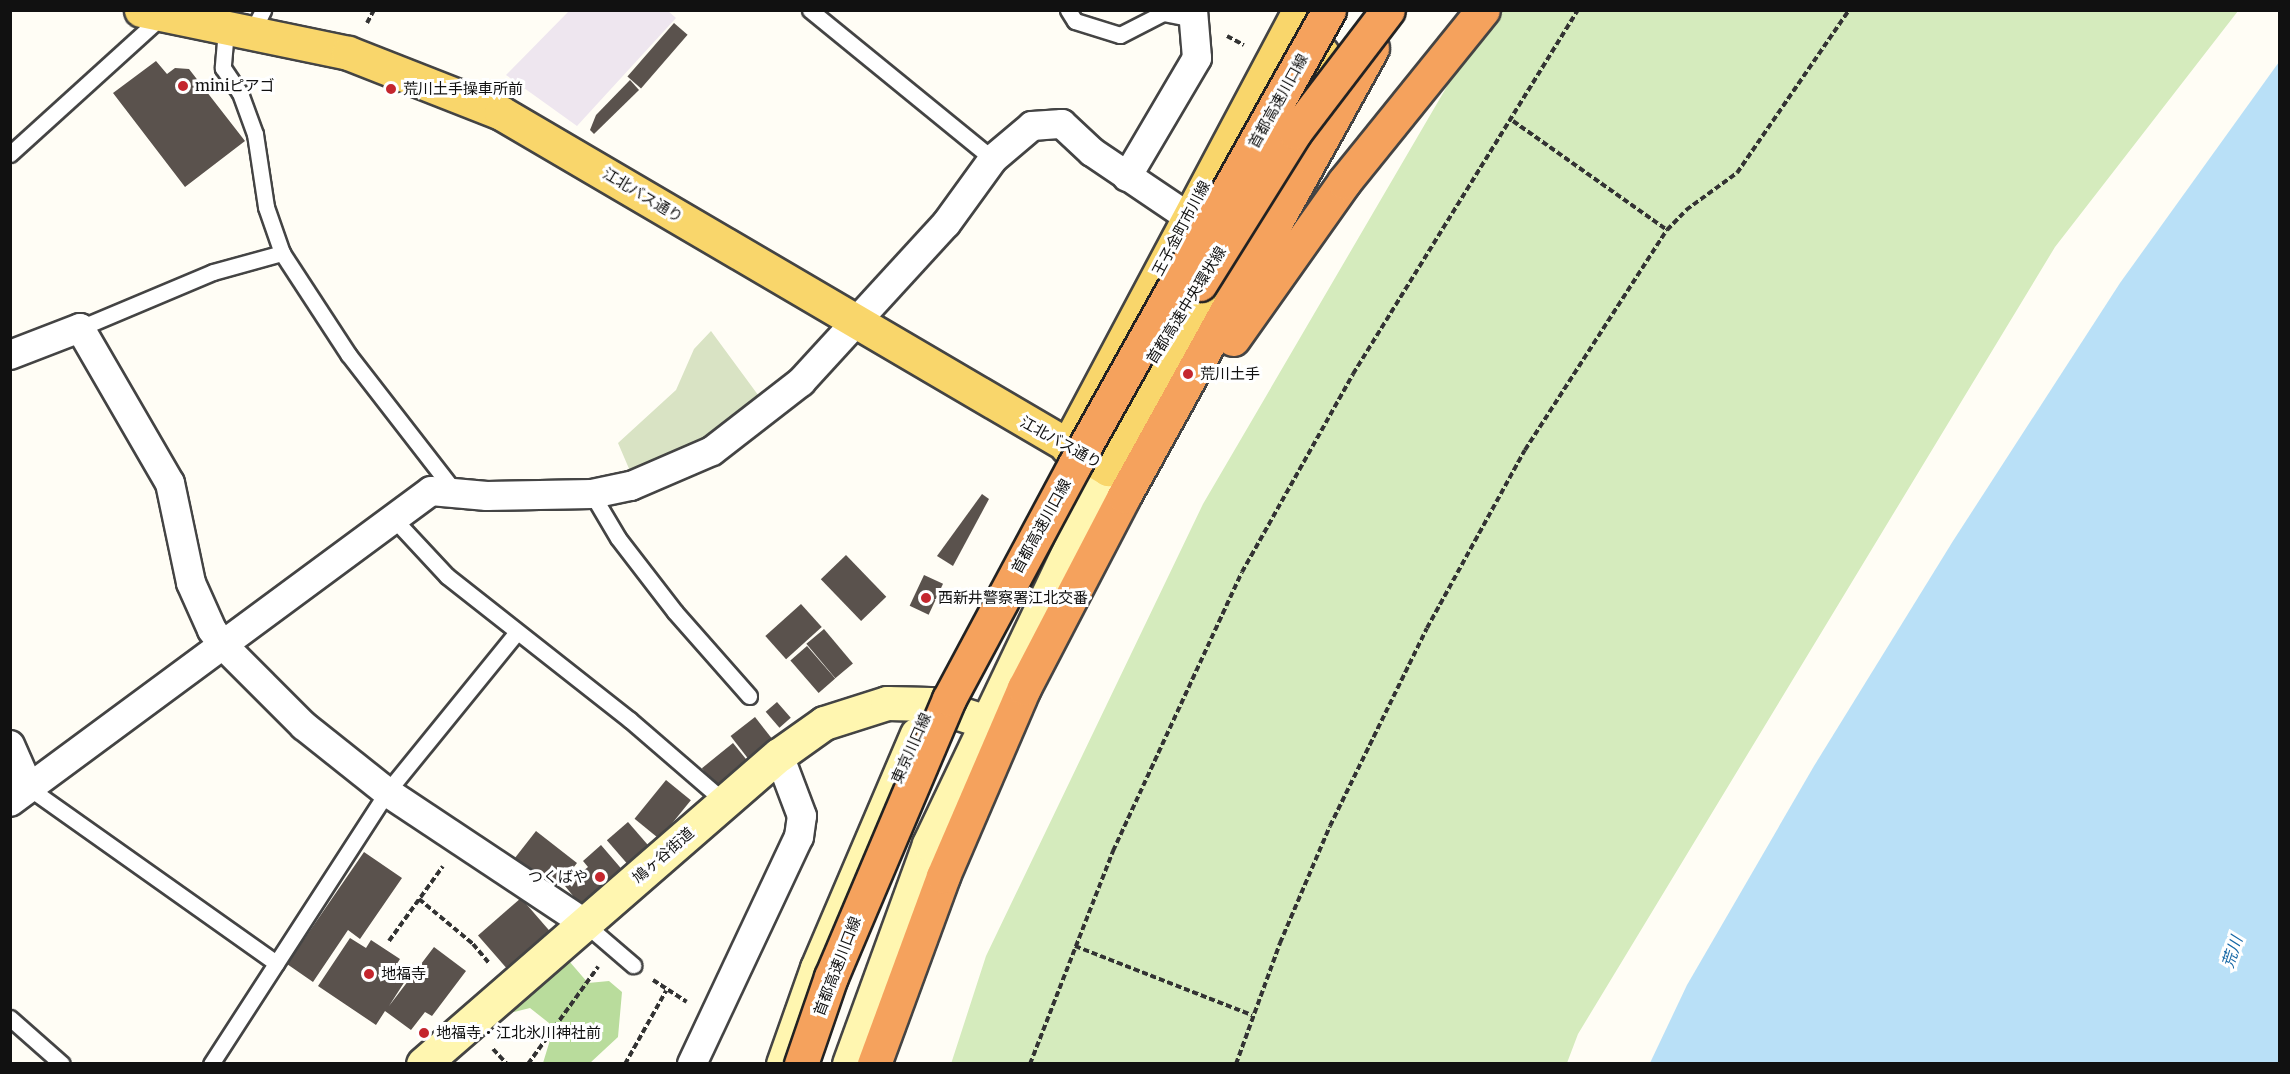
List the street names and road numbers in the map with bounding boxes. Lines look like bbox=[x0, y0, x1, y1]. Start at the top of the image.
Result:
street label: 首都高速川口線 bbox=[1245, 51, 1311, 151]
street label: 江北バス通り bbox=[600, 164, 686, 226]
street label: 王子金町市川線 bbox=[1148, 177, 1214, 279]
street label: 首都高速中央環状線 bbox=[1143, 243, 1229, 367]
street label: 江北バス通り bbox=[1017, 412, 1105, 472]
street label: 首都高速川口線 bbox=[1008, 476, 1074, 576]
street label: 東京川口線 bbox=[888, 710, 934, 786]
street label: 鳩ヶ谷街道 bbox=[629, 824, 697, 886]
street label: 首都高速川口線 bbox=[810, 914, 864, 1018]

